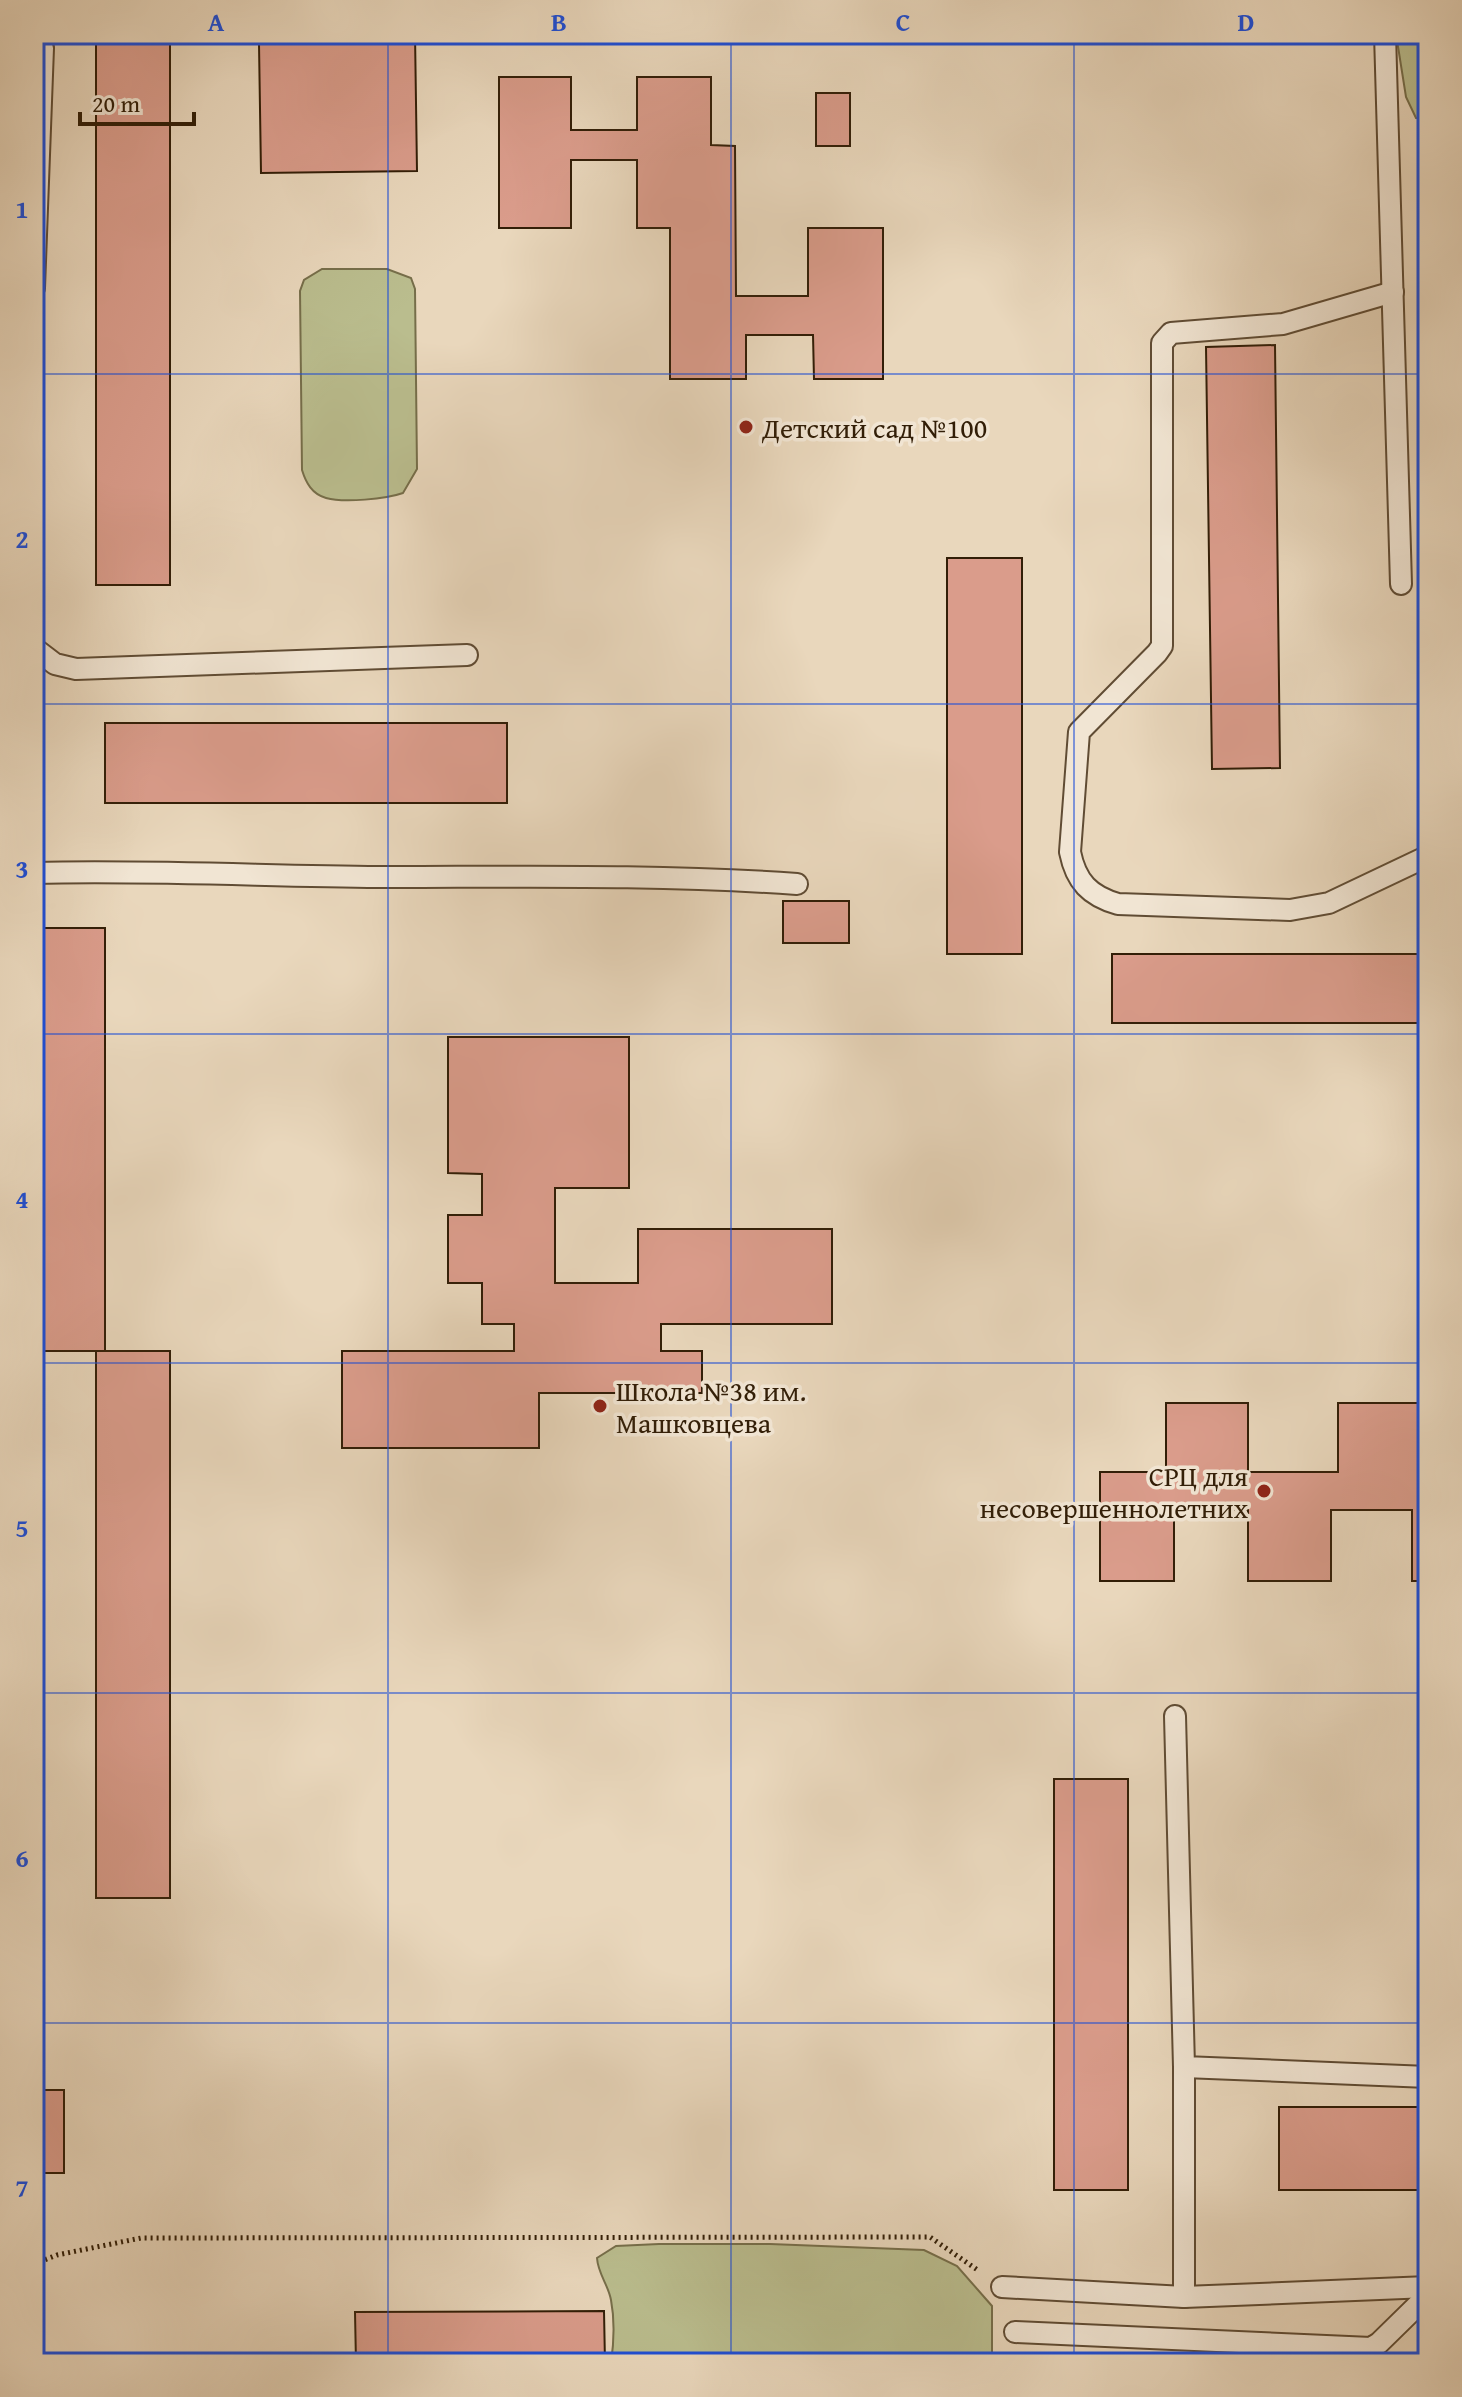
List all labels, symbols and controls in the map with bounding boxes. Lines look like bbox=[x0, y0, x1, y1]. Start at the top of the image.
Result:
text: A bbox=[208, 2, 225, 41]
text: B bbox=[551, 2, 567, 41]
text: C bbox=[896, 2, 910, 41]
text: D bbox=[1238, 2, 1254, 41]
scale bar bbox=[80, 76, 194, 126]
text: 20 m bbox=[92, 86, 140, 121]
text: 1 bbox=[15, 189, 29, 228]
place label: Детский сад №100 bbox=[761, 407, 987, 448]
marker: Детский сад №100 bbox=[737, 418, 755, 436]
text: 2 bbox=[15, 519, 29, 558]
text: 3 bbox=[15, 849, 29, 888]
text: 4 bbox=[15, 1179, 29, 1218]
place label: Школа №38 им. Машковцева bbox=[616, 1370, 806, 1443]
marker: Школа №38 им. Машковцева bbox=[591, 1397, 609, 1415]
place label: СРЦ для несовершеннолетних bbox=[980, 1455, 1249, 1528]
marker: СРЦ для несовершеннолетних bbox=[1255, 1482, 1273, 1500]
text: 5 bbox=[15, 1508, 29, 1547]
text: 6 bbox=[15, 1838, 29, 1877]
text: 7 bbox=[15, 2168, 29, 2207]

